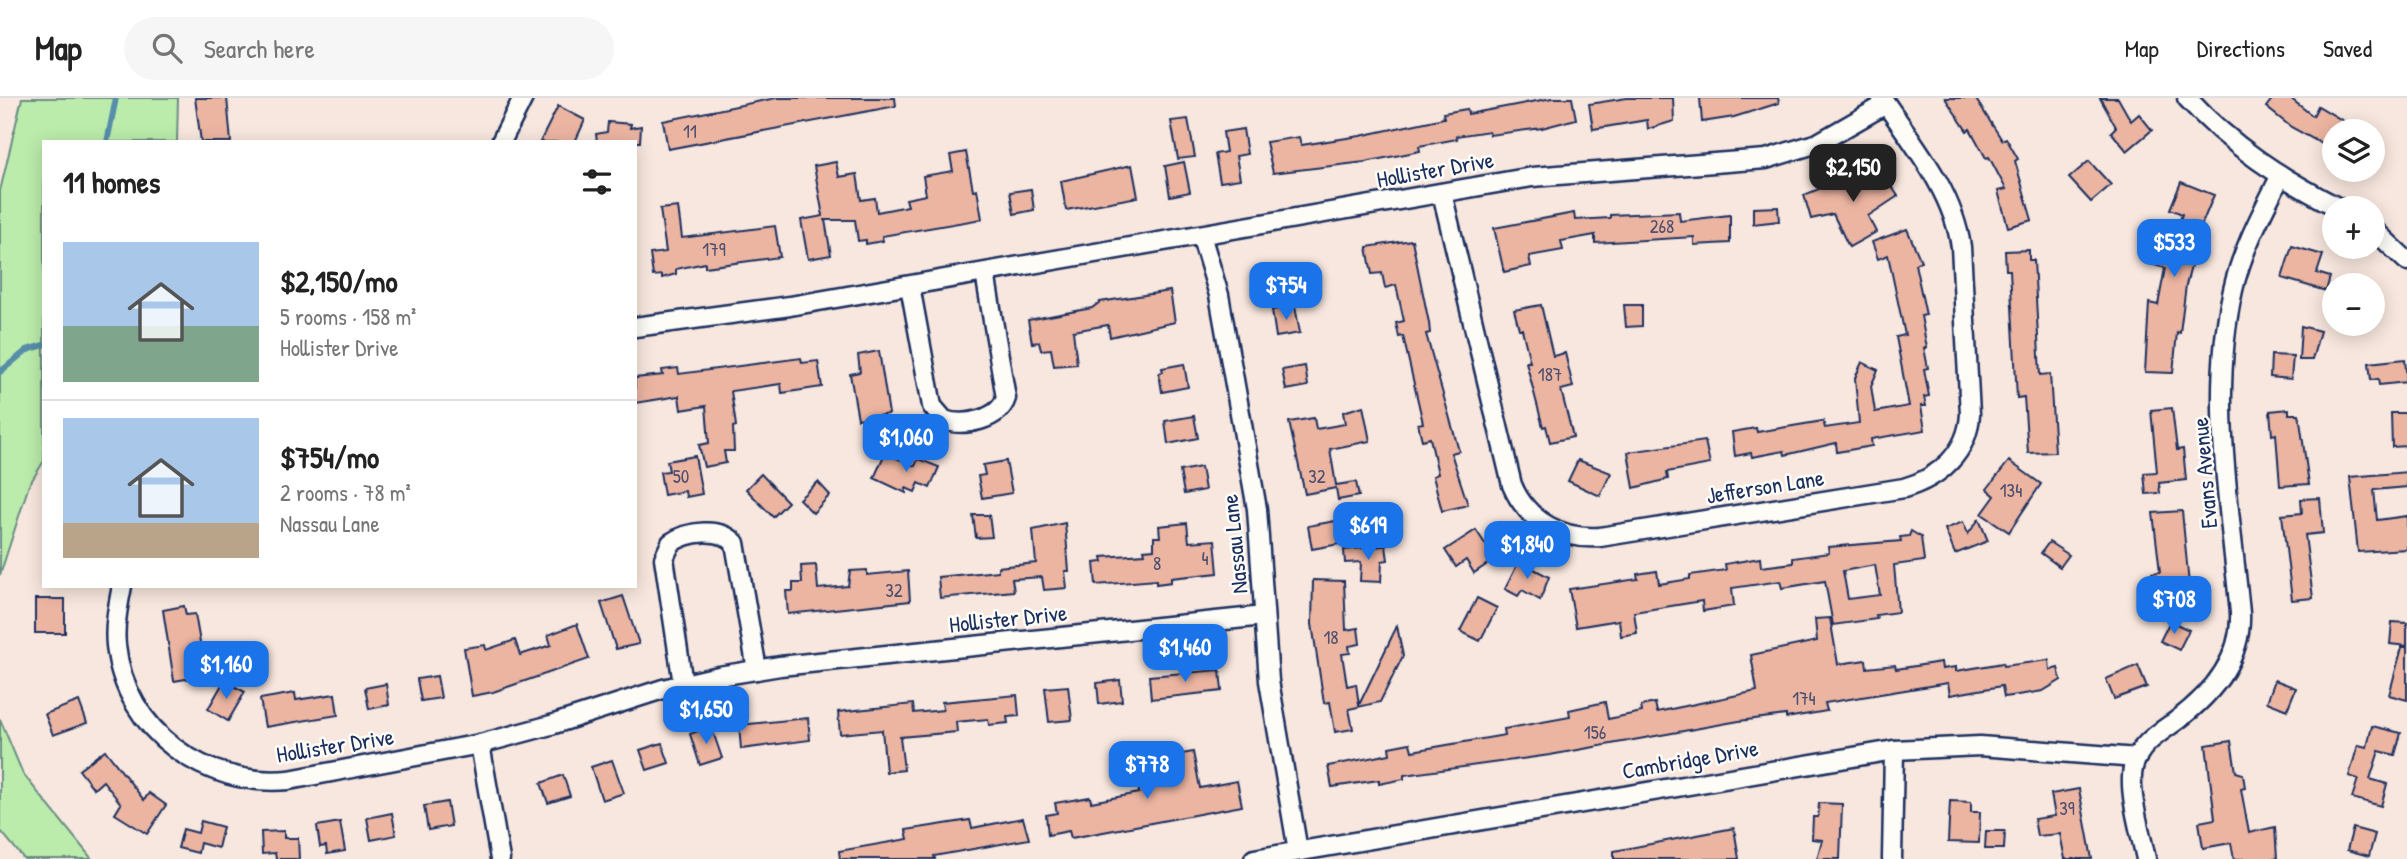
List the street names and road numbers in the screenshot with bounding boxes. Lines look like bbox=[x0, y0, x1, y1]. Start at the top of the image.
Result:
street label: Hollister Drive bbox=[1374, 143, 1496, 195]
street label: Evans Avenue bbox=[2184, 416, 2224, 530]
street label: Jefferson Lane bbox=[1704, 461, 1826, 511]
street label: Nassau Lane bbox=[1213, 493, 1255, 595]
street label: Hollister Drive bbox=[947, 596, 1069, 640]
street label: Hollister Drive bbox=[274, 720, 396, 770]
street label: Cambridge Drive bbox=[1620, 732, 1760, 786]

